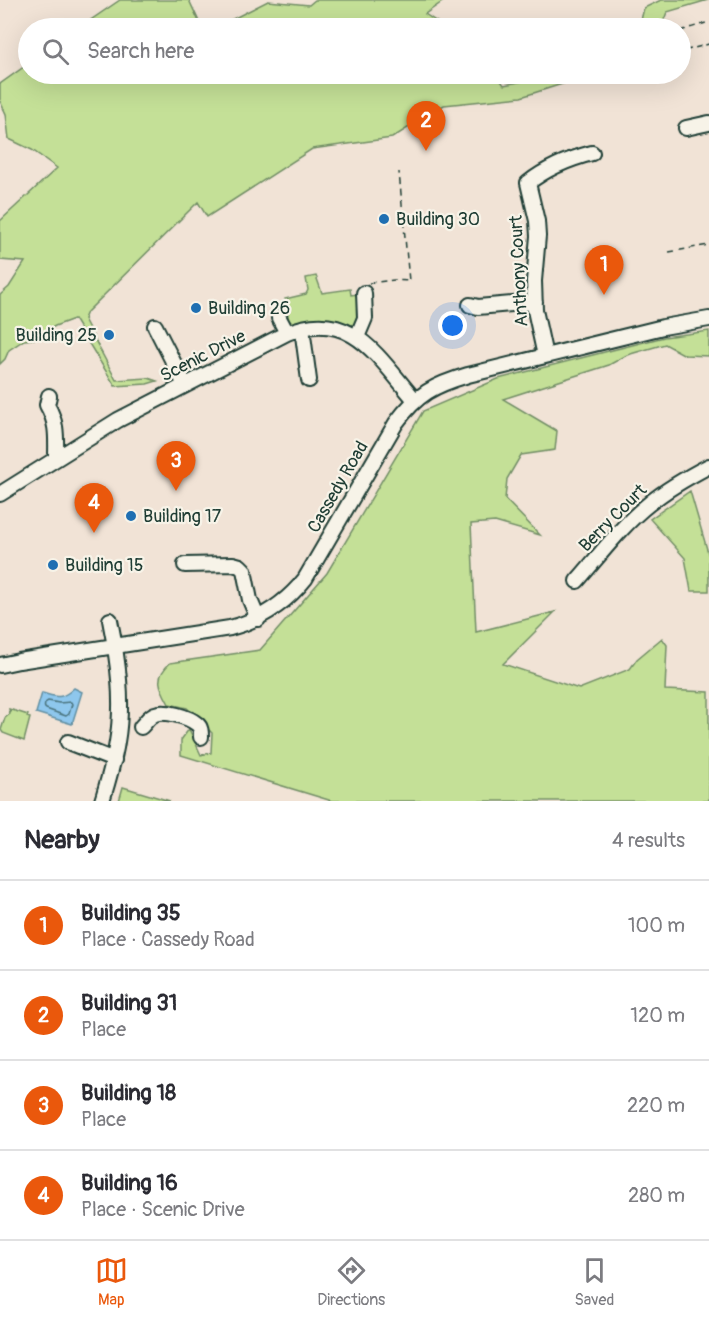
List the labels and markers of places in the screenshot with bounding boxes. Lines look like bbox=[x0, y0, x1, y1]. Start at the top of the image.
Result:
pin: 2 bbox=[406, 102, 446, 151]
place label: Building 30 bbox=[396, 208, 480, 231]
marker: Building 30 bbox=[377, 212, 391, 226]
pin: 1 bbox=[584, 246, 624, 295]
place label: Building 26 bbox=[208, 297, 290, 320]
marker: Building 26 bbox=[189, 301, 203, 315]
place label: Building 25 bbox=[15, 324, 97, 347]
marker: Building 25 bbox=[102, 328, 116, 342]
pin: 3 bbox=[156, 442, 195, 491]
pin: 4 bbox=[74, 484, 113, 533]
place label: Building 17 bbox=[143, 505, 222, 528]
marker: Building 17 bbox=[124, 509, 138, 523]
place label: Building 15 bbox=[65, 554, 144, 577]
marker: Building 15 bbox=[46, 558, 60, 572]

